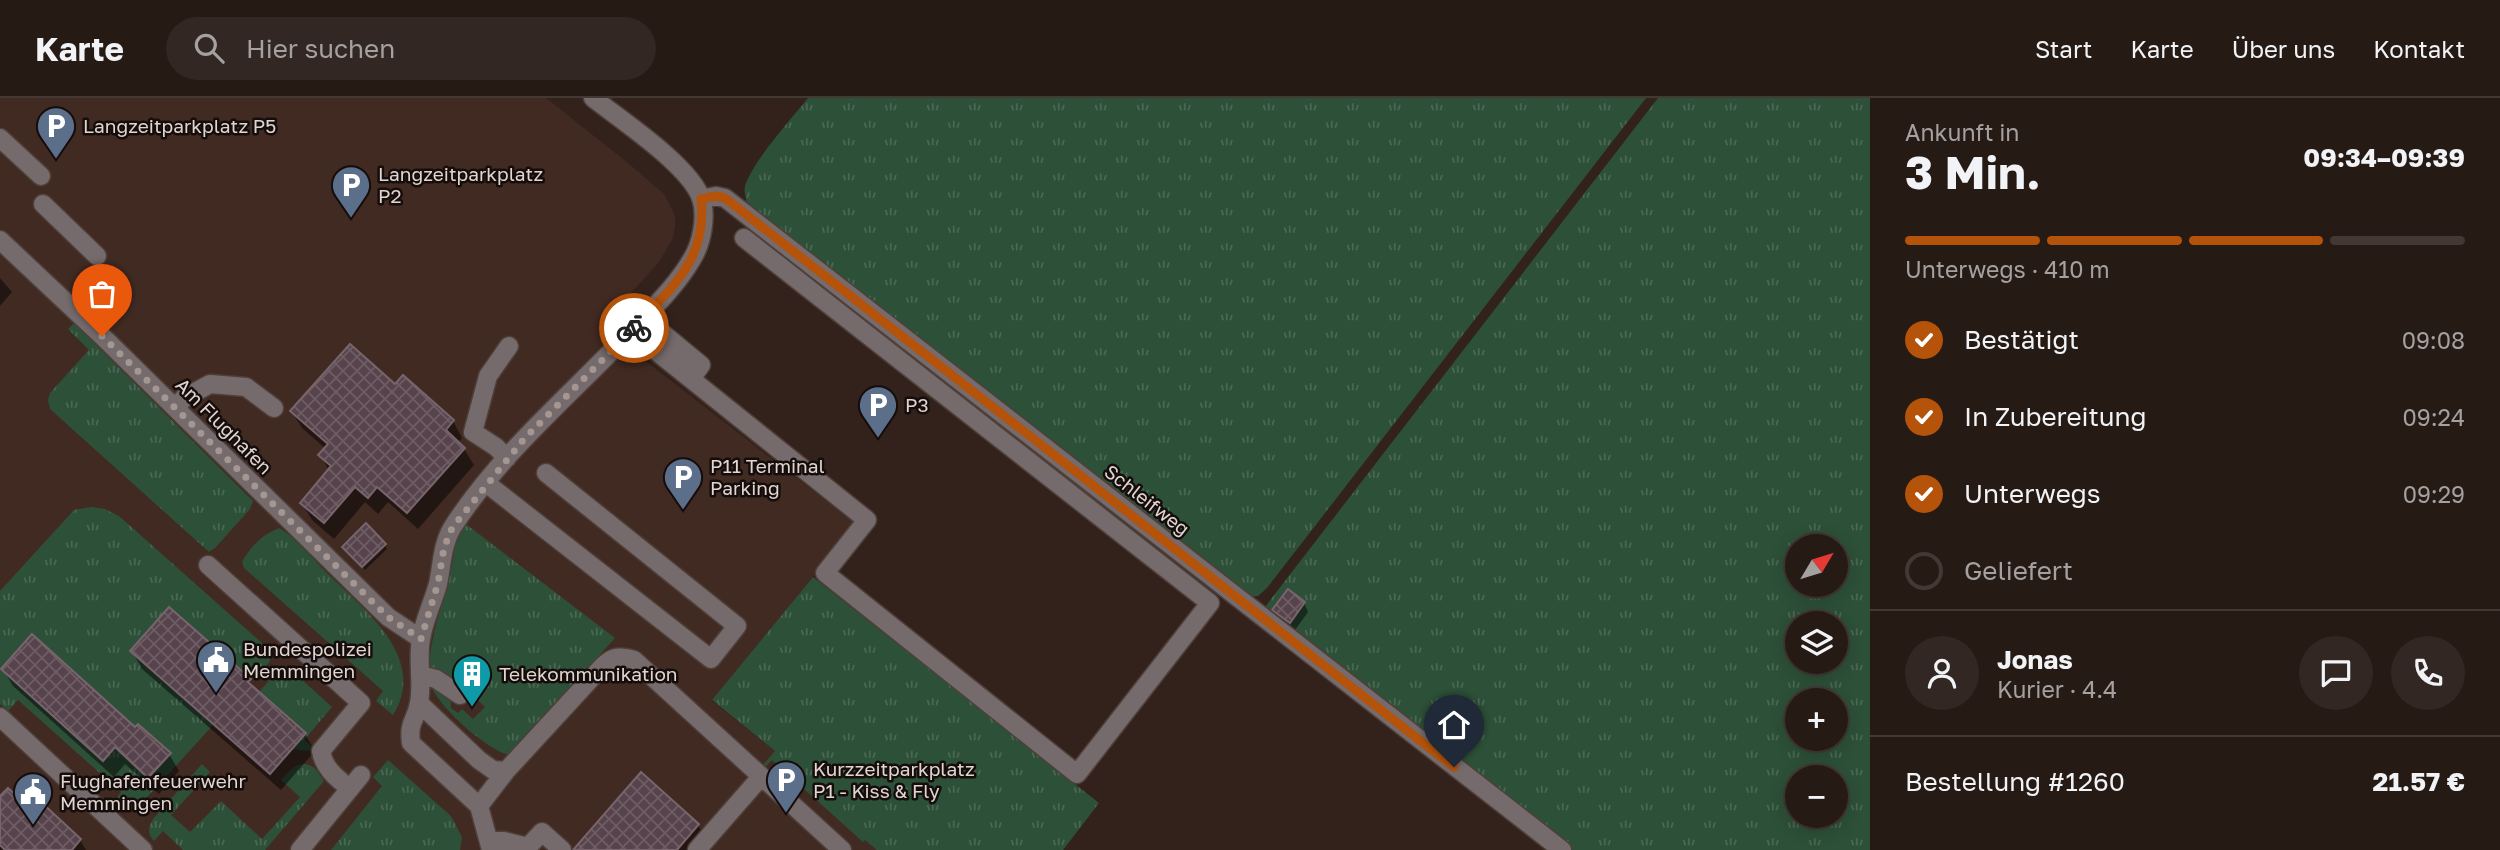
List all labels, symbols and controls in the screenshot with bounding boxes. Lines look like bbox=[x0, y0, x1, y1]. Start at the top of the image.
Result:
search box bbox=[166, 17, 656, 80]
text: Karte bbox=[35, 29, 124, 68]
icon: search bbox=[190, 29, 228, 67]
text: Hier suchen bbox=[246, 33, 395, 64]
text: Start bbox=[2035, 34, 2092, 63]
text: Karte bbox=[2130, 34, 2194, 63]
text: Über uns bbox=[2232, 34, 2335, 63]
text: Kontakt bbox=[2373, 34, 2465, 63]
parking icon: Langzeitparkplatz P5 bbox=[35, 105, 77, 160]
place label: Langzeitparkplatz P5 bbox=[83, 114, 276, 137]
text: Ankunft in bbox=[1905, 118, 2020, 146]
text: 09:34–09:39 bbox=[2303, 142, 2465, 173]
text: 3 Min. bbox=[1905, 144, 2041, 199]
place label: Langzeitparkplatz P2 bbox=[378, 162, 543, 207]
parking icon: Langzeitparkplatz P2 bbox=[330, 164, 372, 219]
text: Unterwegs · 410 m bbox=[1905, 255, 2110, 283]
pin bbox=[72, 264, 132, 336]
icon: bag bbox=[83, 275, 121, 313]
courier bbox=[599, 293, 669, 363]
icon: bike bbox=[615, 309, 653, 347]
icon: check bbox=[1905, 321, 1943, 359]
text: Bestätigt bbox=[1964, 324, 2079, 355]
text: 09:08 bbox=[2402, 326, 2465, 354]
street label: Am Flughafen bbox=[171, 373, 277, 479]
parking icon: P3 bbox=[857, 384, 899, 439]
place label: P3 bbox=[905, 393, 929, 416]
icon: check bbox=[1905, 398, 1943, 436]
text: In Zubereitung bbox=[1964, 401, 2147, 432]
text: 09:24 bbox=[2403, 403, 2465, 431]
place label: P11 Terminal Parking bbox=[710, 454, 825, 499]
parking icon: P11 Terminal Parking bbox=[662, 456, 704, 511]
street label: Schleifweg bbox=[1100, 459, 1194, 540]
icon: check bbox=[1905, 475, 1943, 513]
text: Unterwegs bbox=[1964, 478, 2101, 509]
text: 09:29 bbox=[2403, 480, 2465, 508]
north arrow bbox=[1785, 534, 1848, 597]
map controls bbox=[1785, 534, 1848, 828]
text: Geliefert bbox=[1964, 555, 2073, 586]
button: layers bbox=[1785, 611, 1848, 674]
button: person bbox=[1905, 636, 1979, 710]
button: chat bbox=[2299, 636, 2373, 710]
button: phone bbox=[2391, 636, 2465, 710]
place label: Bundespolizei Memmingen bbox=[243, 637, 372, 682]
public building icon: Bundespolizei Memmingen bbox=[195, 639, 237, 694]
text: Jonas bbox=[1997, 644, 2073, 675]
building icon: Telekommunikation bbox=[451, 653, 493, 708]
place label: Telekommunikation bbox=[499, 662, 678, 685]
text: Kurier · 4.4 bbox=[1997, 675, 2117, 703]
button: + bbox=[1785, 688, 1848, 751]
pin bbox=[1424, 695, 1484, 767]
icon: home bbox=[1435, 706, 1473, 744]
place label: Kurzzeitparkplatz P1 - Kiss & Fly bbox=[813, 757, 975, 802]
parking icon: Kurzzeitparkplatz P1 - Kiss & Fly bbox=[765, 759, 807, 814]
button: − bbox=[1785, 765, 1848, 828]
text: Bestellung #1260 bbox=[1905, 766, 2125, 797]
text: 21.57 € bbox=[2373, 766, 2465, 797]
place label: Flughafenfeuerwehr Memmingen bbox=[60, 769, 246, 814]
public building icon: Flughafenfeuerwehr Memmingen bbox=[12, 771, 54, 826]

